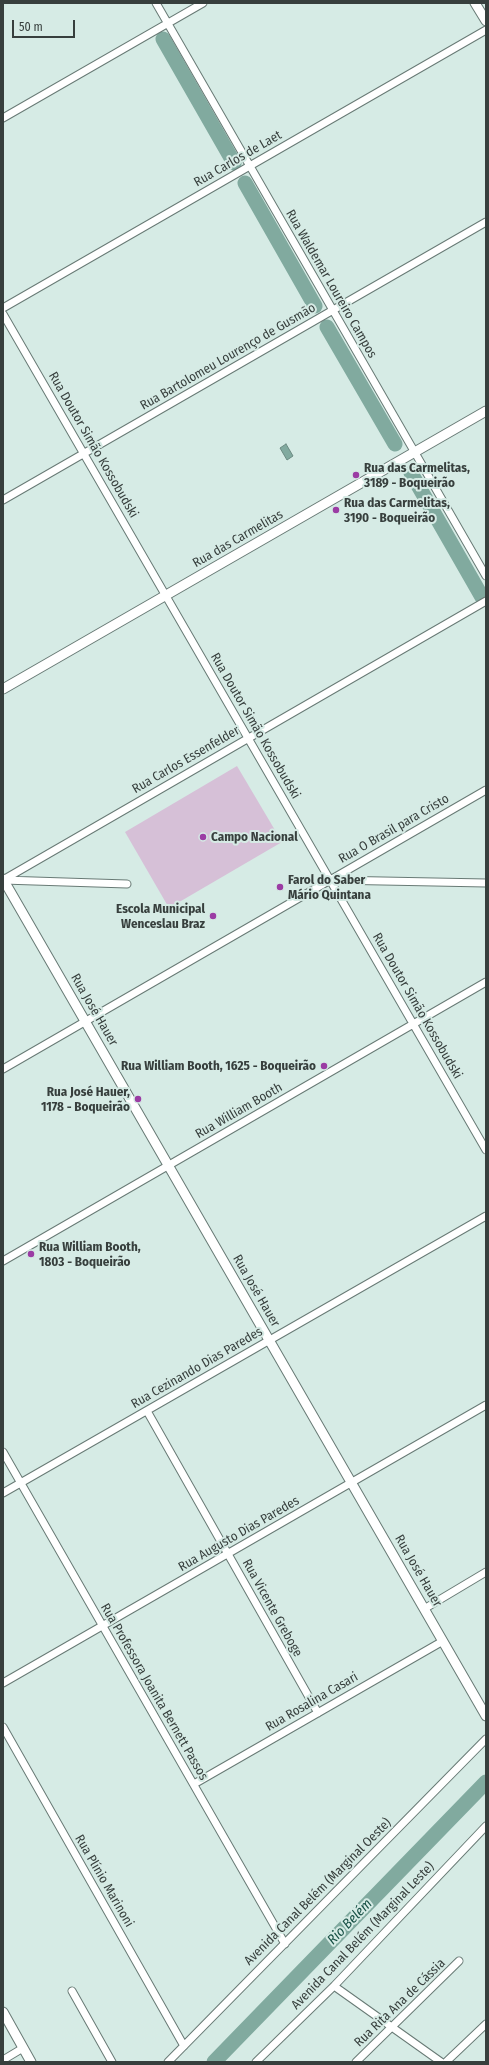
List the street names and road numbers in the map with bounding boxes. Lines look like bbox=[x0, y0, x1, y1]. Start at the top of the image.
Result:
street label: Rua Carlos de Laet bbox=[191, 128, 285, 190]
street label: Rua Waldemar Loureiro Campos bbox=[282, 207, 380, 361]
street label: Rua Bartolomeu Lourenço de Gusmão bbox=[138, 300, 318, 414]
street label: Rua Doutor Simão Kossobudski bbox=[45, 369, 141, 521]
street label: Rua das Carmelitas bbox=[190, 507, 286, 571]
street label: Rua Doutor Simão Kossobudski bbox=[207, 650, 303, 802]
street label: Rua Carlos Essenfelder bbox=[130, 723, 242, 797]
street label: Rua O Brasil para Cristo bbox=[336, 791, 452, 867]
street label: Rua Doutor Simão Kossobudski bbox=[369, 930, 465, 1082]
street label: Rua José Hauer bbox=[67, 971, 121, 1049]
street label: Rua William Booth bbox=[193, 1080, 285, 1142]
street label: Rua José Hauer bbox=[229, 1252, 283, 1330]
street label: Rua Cezinando Dias Paredes bbox=[129, 1324, 265, 1412]
street label: Rua Augusto Dias Paredes bbox=[176, 1493, 302, 1575]
street label: Rua José Hauer bbox=[391, 1532, 445, 1610]
street label: Rua Vicente Greboge bbox=[239, 1556, 305, 1660]
street label: Rua Professora Joanita Bernett Passos bbox=[97, 1601, 211, 1783]
street label: Rua Rosalina Casari bbox=[263, 1669, 361, 1735]
street label: Avenida Canal Belém (Marginal Oeste) bbox=[241, 1815, 395, 1969]
street label: Rua Plínio Marinoni bbox=[71, 1832, 137, 1930]
street label: Avenida Canal Belém (Marginal Leste) bbox=[288, 1859, 438, 2013]
street label: Rua Rita Ana de Cássia bbox=[351, 1956, 449, 2050]

